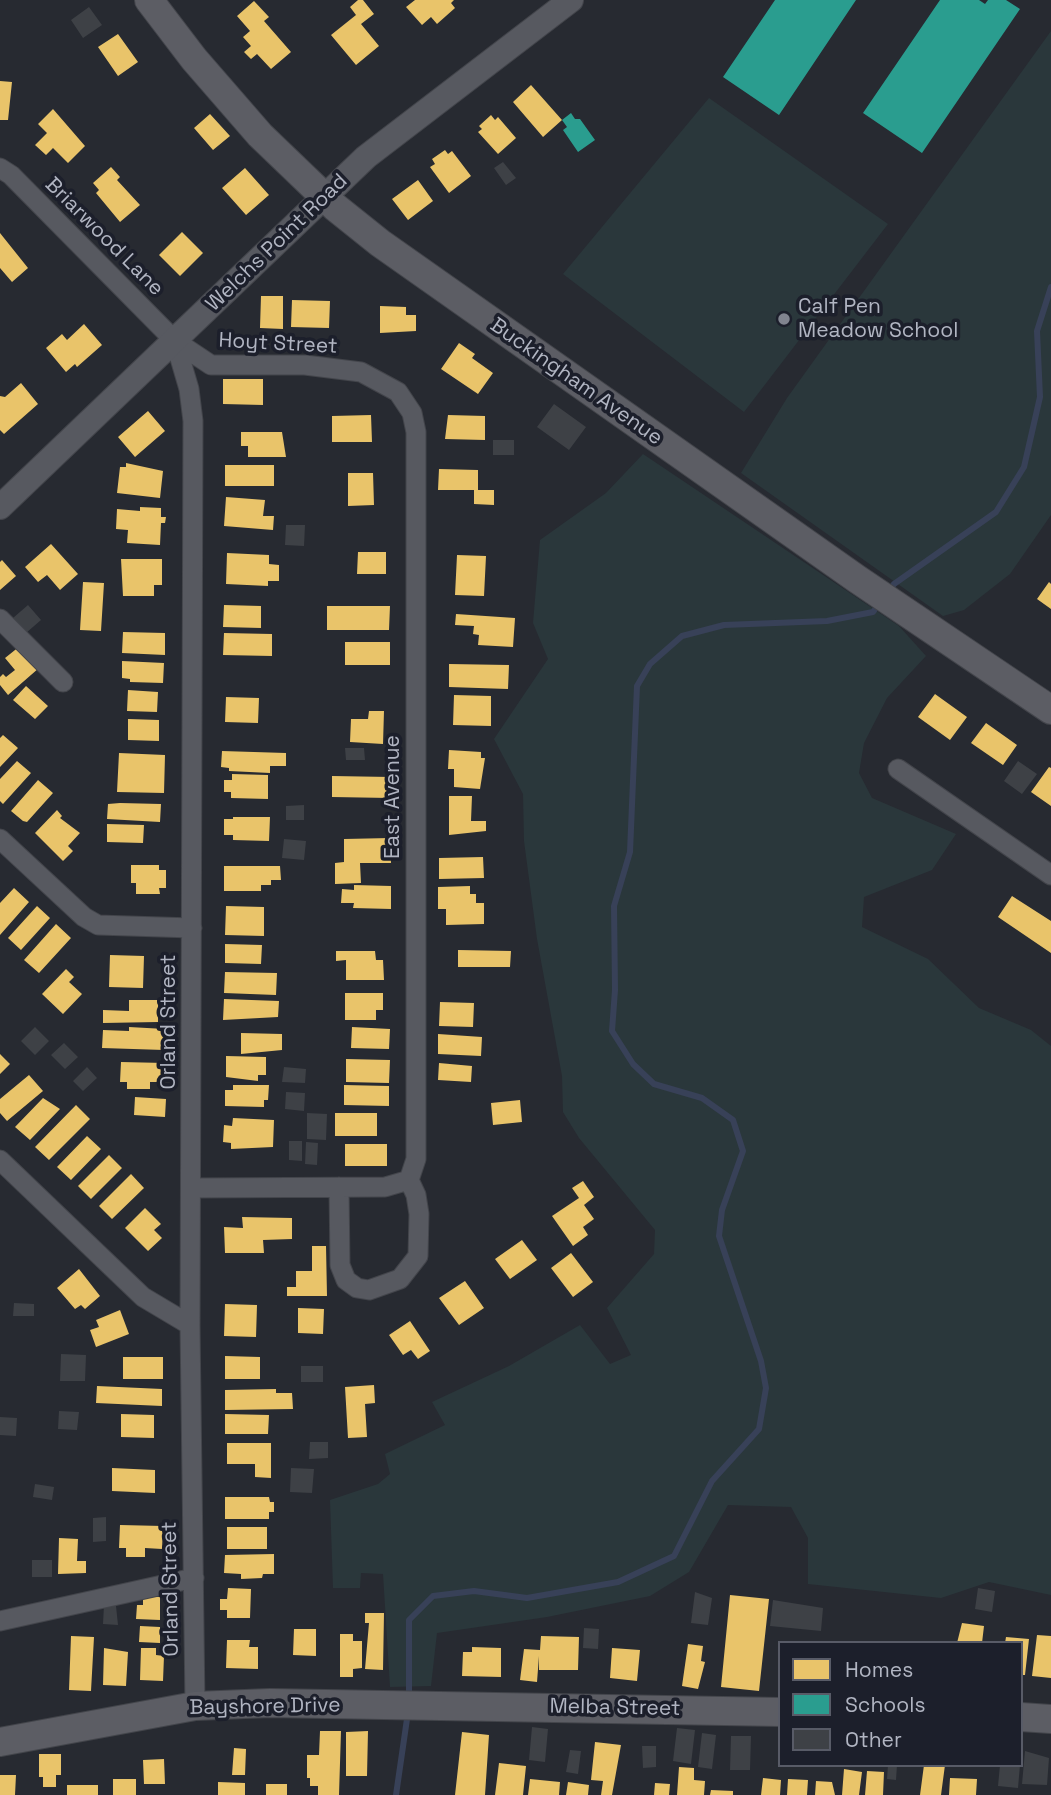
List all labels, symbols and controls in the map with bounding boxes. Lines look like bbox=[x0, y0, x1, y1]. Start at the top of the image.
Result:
street label: Welchs Point Road bbox=[201, 169, 353, 317]
street label: Briarwood Lane bbox=[39, 172, 169, 302]
place label: Calf Pen Meadow School bbox=[798, 294, 958, 344]
marker: Calf Pen Meadow School bbox=[776, 311, 792, 327]
street label: Buckingham Avenue bbox=[485, 313, 667, 451]
street label: Hoyt Street bbox=[218, 328, 338, 360]
street label: East Avenue bbox=[380, 735, 406, 859]
street label: Orland Street bbox=[156, 954, 182, 1090]
street label: Orland Street bbox=[157, 1521, 185, 1657]
legend bbox=[778, 1641, 1023, 1767]
text: Homes bbox=[845, 1656, 913, 1683]
text: Schools bbox=[845, 1691, 925, 1718]
street label: Bayshore Drive bbox=[189, 1693, 341, 1721]
street label: Melba Street bbox=[549, 1694, 681, 1722]
text: Other bbox=[845, 1726, 902, 1753]

